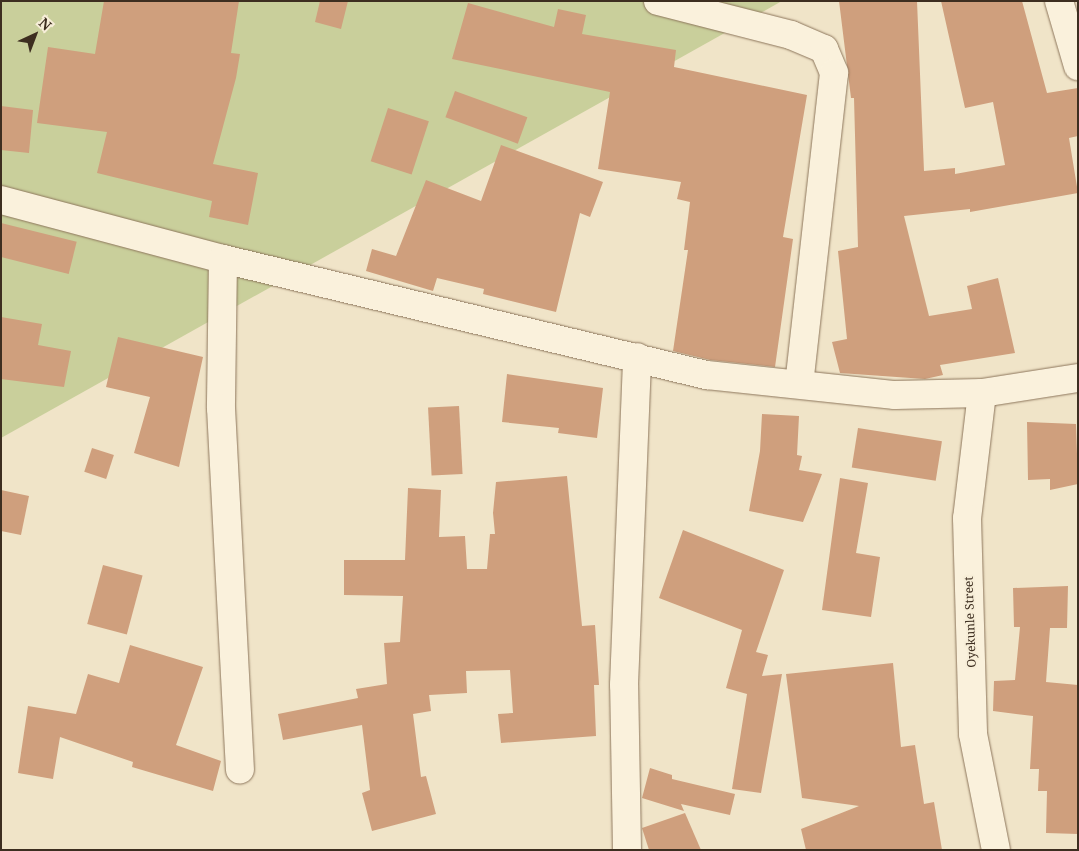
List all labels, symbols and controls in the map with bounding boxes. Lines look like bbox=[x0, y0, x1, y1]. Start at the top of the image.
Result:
north arrow bbox=[10, 10, 60, 60]
text: N bbox=[35, 13, 56, 34]
street label: Oyekunle Street bbox=[961, 576, 979, 668]

